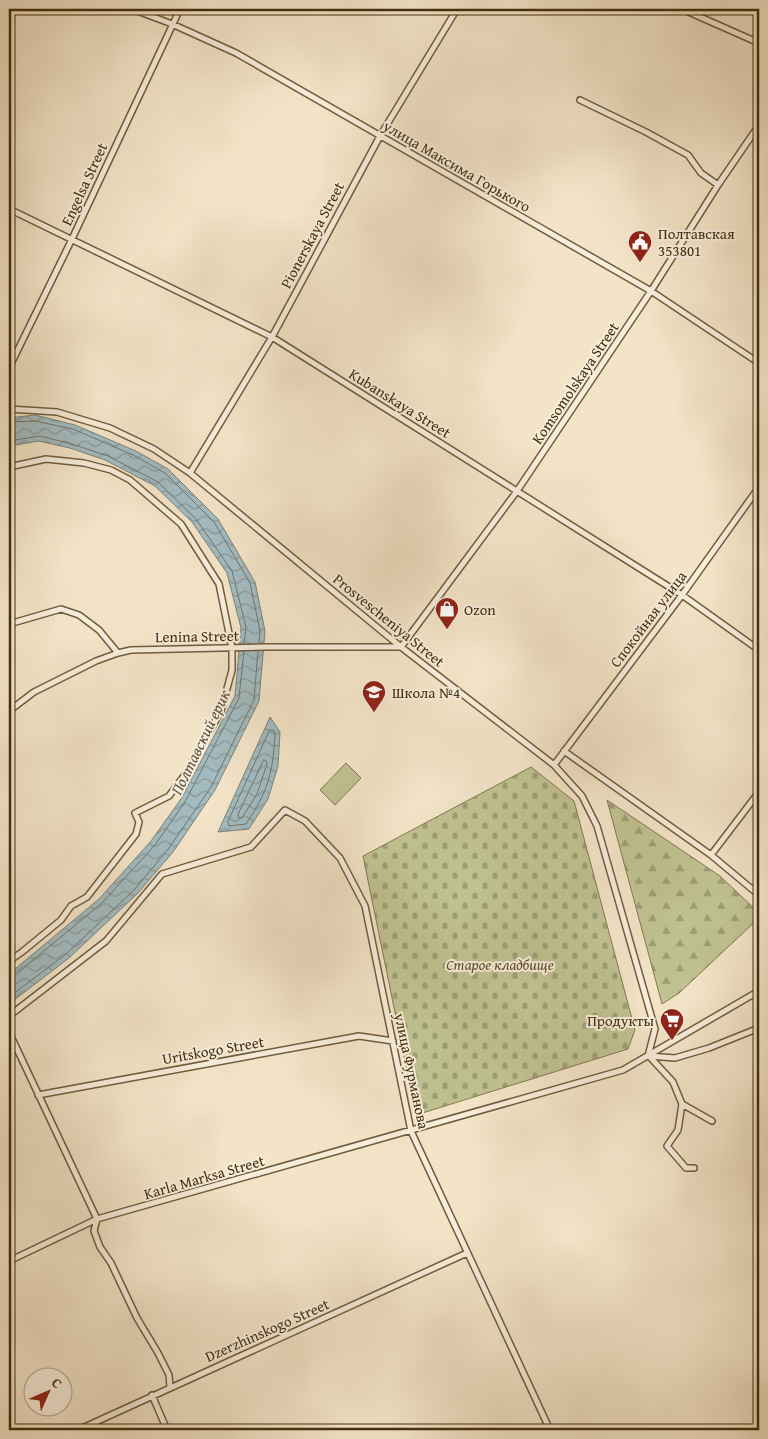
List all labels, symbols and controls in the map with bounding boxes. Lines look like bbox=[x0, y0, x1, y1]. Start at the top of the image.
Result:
street label: улица Максима Горького bbox=[379, 115, 535, 217]
street label: Engelsa Street bbox=[56, 139, 113, 229]
street label: Pionerskaya Street bbox=[275, 177, 349, 292]
place label: Полтавская 353801 bbox=[658, 223, 735, 261]
public building icon: Полтавская 353801 bbox=[627, 229, 653, 263]
street label: Komsomolskaya Street bbox=[526, 317, 624, 448]
street label: Kubanskaya Street bbox=[345, 363, 456, 443]
street label: Спокойная улица bbox=[605, 566, 692, 672]
street label: Prosvescheniya Street bbox=[329, 568, 450, 672]
shop icon: Ozon bbox=[434, 596, 460, 630]
place label: Ozon bbox=[464, 599, 496, 620]
street label: Lenina Street bbox=[155, 625, 240, 647]
school or university icon: Школа №4 bbox=[361, 679, 387, 713]
place label: Школа №4 bbox=[392, 682, 460, 703]
water label: Полтавский ерик bbox=[164, 685, 236, 799]
park label: Старое кладбище bbox=[446, 954, 554, 975]
supermarket icon: Продукты bbox=[659, 1007, 685, 1041]
street label: улица Фурманова bbox=[389, 1010, 435, 1132]
place label: Продукты bbox=[587, 1010, 654, 1031]
street label: Uritskogo Street bbox=[161, 1031, 266, 1069]
street label: Karla Marksa Street bbox=[141, 1150, 267, 1204]
street label: Dzerzhinskogo Street bbox=[202, 1293, 333, 1367]
north arrow bbox=[22, 1366, 72, 1416]
text: С bbox=[47, 1373, 67, 1393]

